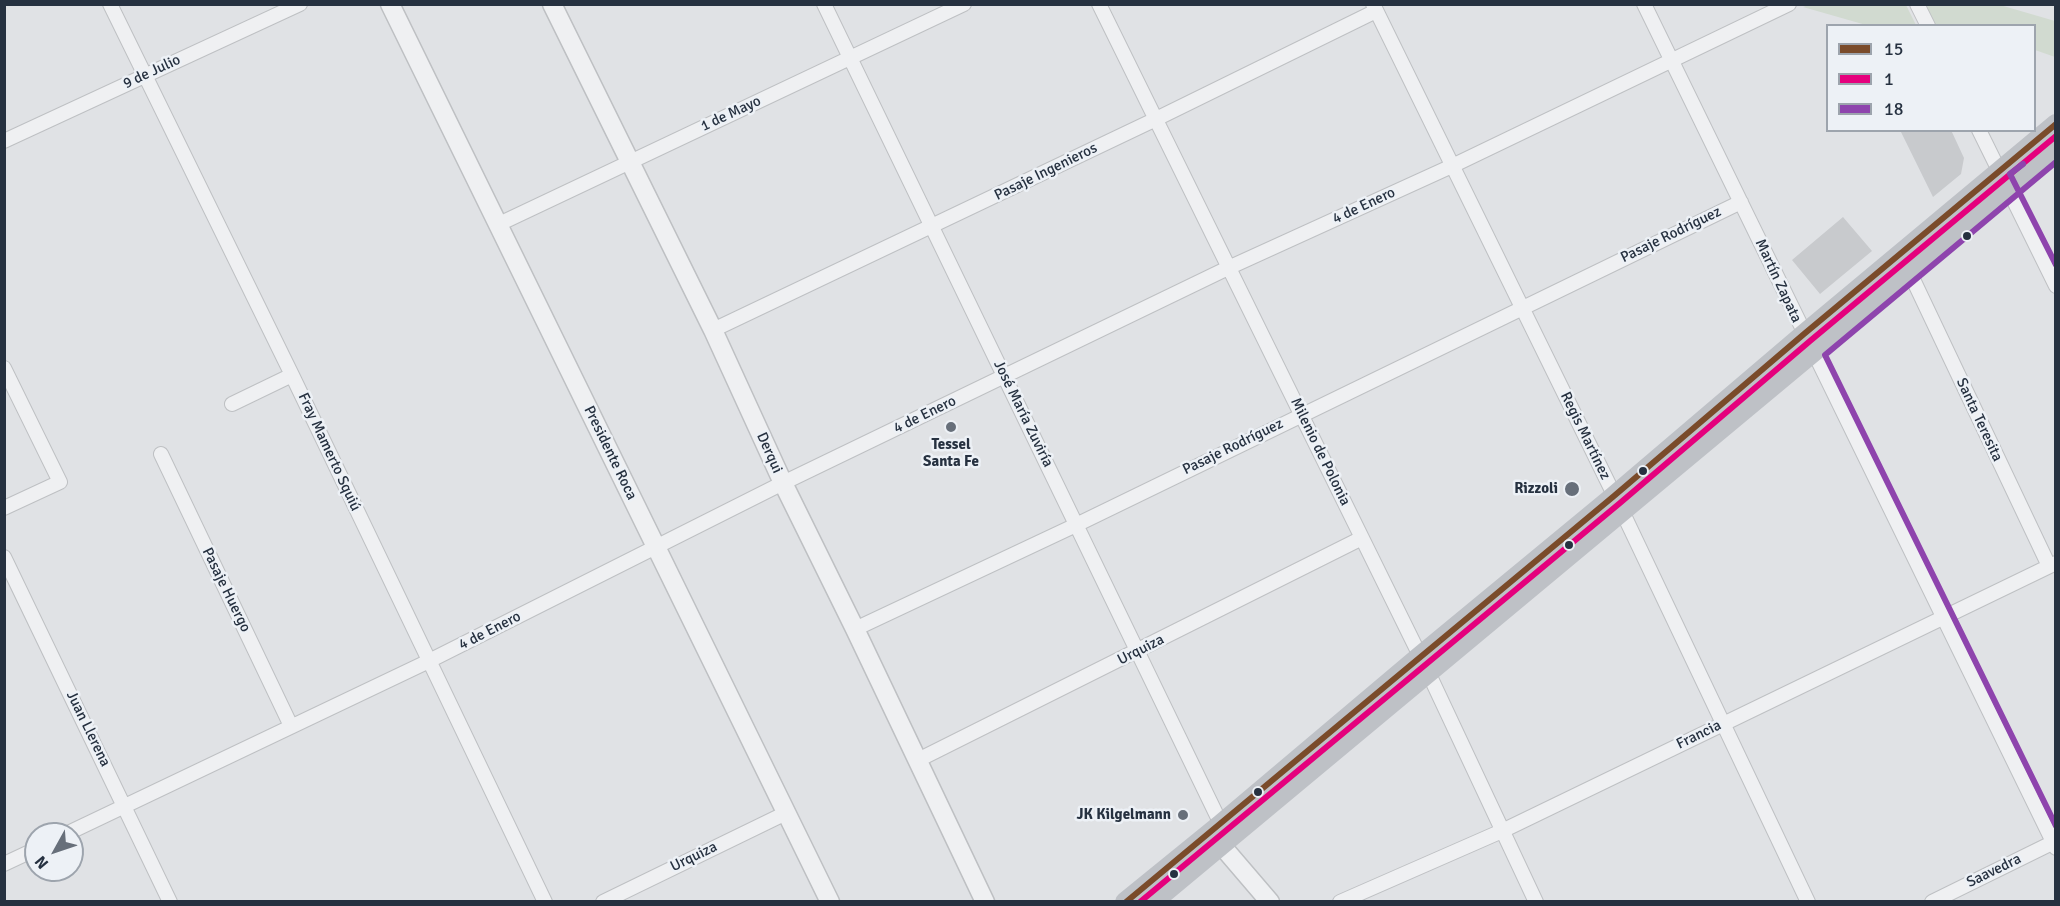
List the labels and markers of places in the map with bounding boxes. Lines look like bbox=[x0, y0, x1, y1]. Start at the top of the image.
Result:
unlabelled marker bbox=[1961, 230, 1973, 242]
marker: Tessel Santa Fe bbox=[944, 420, 958, 434]
place label: Tessel Santa Fe bbox=[923, 436, 979, 471]
unlabelled marker bbox=[1637, 465, 1649, 477]
place label: Rizzoli bbox=[1514, 480, 1558, 498]
marker: Rizzoli bbox=[1563, 480, 1581, 498]
unlabelled marker bbox=[1563, 539, 1575, 551]
unlabelled marker bbox=[1252, 786, 1264, 798]
place label: JK Kilgelmann bbox=[1077, 806, 1171, 824]
marker: JK Kilgelmann bbox=[1176, 808, 1190, 822]
unlabelled marker bbox=[1168, 868, 1180, 880]

